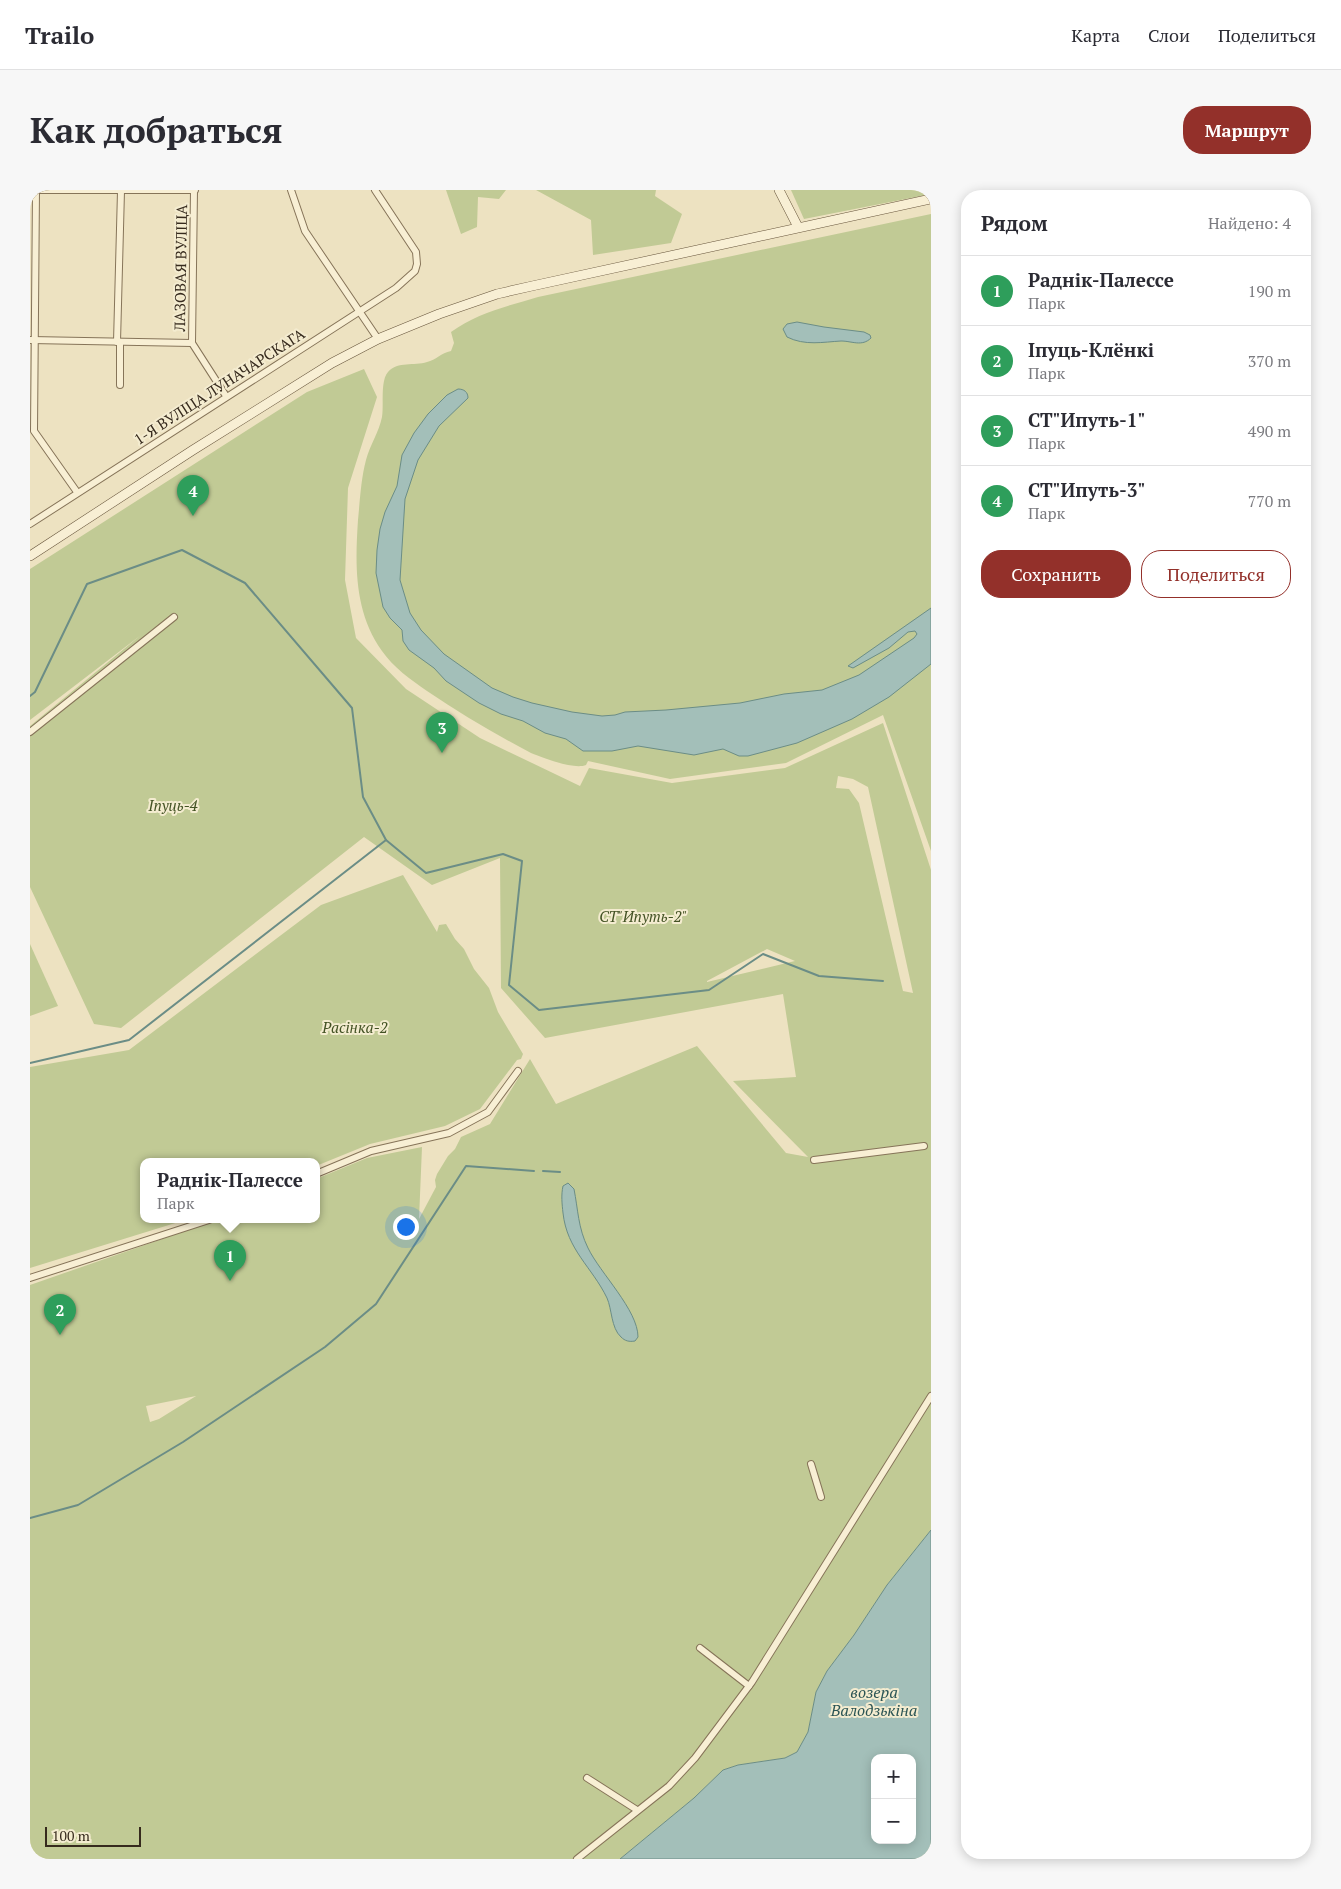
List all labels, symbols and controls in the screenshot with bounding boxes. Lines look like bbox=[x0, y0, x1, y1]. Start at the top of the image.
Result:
text: Trailo bbox=[25, 19, 94, 51]
text: Карта bbox=[1071, 23, 1120, 47]
text: Слои bbox=[1148, 23, 1190, 47]
text: Поделиться bbox=[1218, 23, 1316, 47]
button: Маршрут bbox=[1183, 106, 1311, 154]
text: Как добраться bbox=[30, 107, 283, 153]
street label: ЛАЗОВАЯ ВУЛІЦА bbox=[169, 204, 191, 333]
text: Рядом bbox=[981, 209, 1048, 237]
text: Найдено: 4 bbox=[1208, 212, 1291, 234]
text: Раднік-Палессе bbox=[1028, 267, 1174, 292]
text: 1 bbox=[992, 280, 1002, 302]
text: 190 m bbox=[1248, 280, 1291, 302]
text: Парк bbox=[1028, 292, 1065, 314]
street label: 1-Я ВУЛІЦА ЛУНАЧАРСКАГА bbox=[130, 323, 309, 449]
text: Іпуць-Клёнкі bbox=[1028, 337, 1154, 362]
text: 2 bbox=[992, 350, 1002, 372]
text: 370 m bbox=[1248, 350, 1291, 372]
text: Парк bbox=[1028, 362, 1065, 384]
text: СТ"Ипуть-1" bbox=[1028, 407, 1145, 432]
text: 3 bbox=[992, 420, 1002, 442]
text: 490 m bbox=[1248, 420, 1291, 442]
text: Парк bbox=[1028, 432, 1065, 454]
pin: 4 bbox=[177, 475, 209, 516]
text: СТ"Ипуть-3" bbox=[1028, 477, 1145, 502]
text: 4 bbox=[992, 490, 1002, 512]
text: 770 m bbox=[1248, 490, 1291, 512]
text: Парк bbox=[1028, 502, 1065, 524]
button: Сохранить bbox=[981, 550, 1131, 598]
button: Поделиться bbox=[1141, 550, 1291, 598]
pin: 3 bbox=[426, 712, 458, 753]
park label: Іпуць-4 bbox=[147, 795, 198, 815]
park label: СТ"Ипуть-2" bbox=[599, 906, 687, 926]
park label: Расінка-2 bbox=[321, 1017, 388, 1037]
popup bbox=[140, 1158, 320, 1223]
text: Раднік-Палессе bbox=[157, 1167, 303, 1192]
text: Парк bbox=[157, 1192, 194, 1214]
your location bbox=[393, 1214, 419, 1240]
pin: 1 bbox=[214, 1240, 246, 1281]
pin: 2 bbox=[44, 1294, 76, 1335]
water label: возера Валодзькіна bbox=[830, 1681, 917, 1721]
map controls bbox=[871, 1754, 916, 1844]
button: + bbox=[871, 1754, 916, 1799]
button: − bbox=[871, 1799, 916, 1844]
scale bar bbox=[45, 1824, 141, 1847]
text: 100 m bbox=[52, 1826, 90, 1845]

